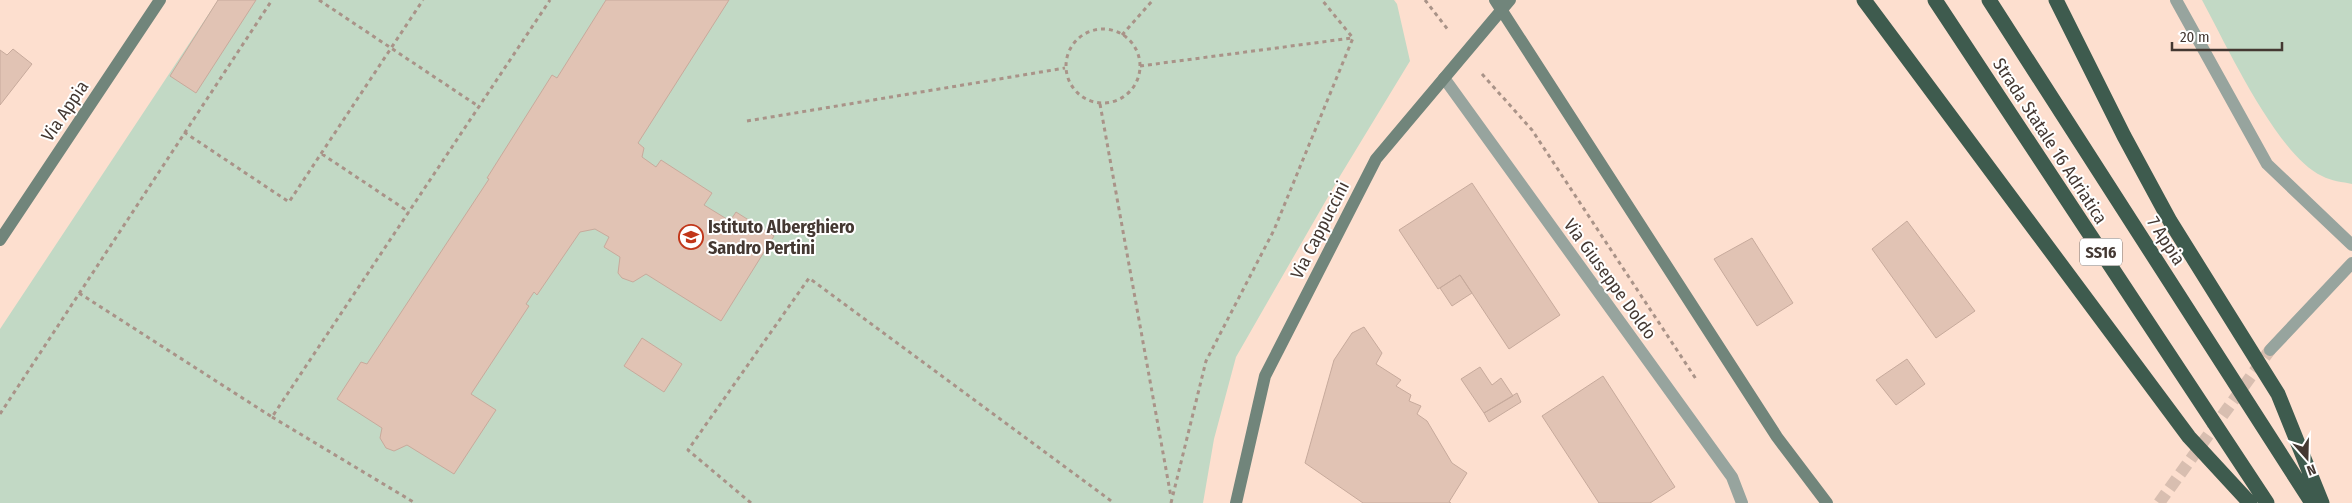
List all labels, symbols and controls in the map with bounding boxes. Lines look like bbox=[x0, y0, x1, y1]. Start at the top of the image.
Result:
scale bar bbox=[2172, 20, 2282, 52]
text: 20 m bbox=[2180, 28, 2210, 46]
street label: Strada Statale 16 Adriatica bbox=[1988, 54, 2112, 228]
street label: Via Appia bbox=[37, 76, 93, 146]
street label: Via Cappuccini bbox=[1286, 177, 1354, 283]
street label: 7 Appia bbox=[2142, 213, 2190, 270]
street label: Via Giuseppe Doldo bbox=[1559, 214, 1661, 344]
place label: Istituto Alberghiero Sandro Pertini bbox=[708, 216, 855, 259]
school or university icon: Istituto Alberghiero Sandro Pertini bbox=[678, 224, 704, 250]
road number: SS16 bbox=[2080, 238, 2122, 266]
north arrow bbox=[2282, 433, 2332, 483]
text: N bbox=[2304, 460, 2318, 479]

